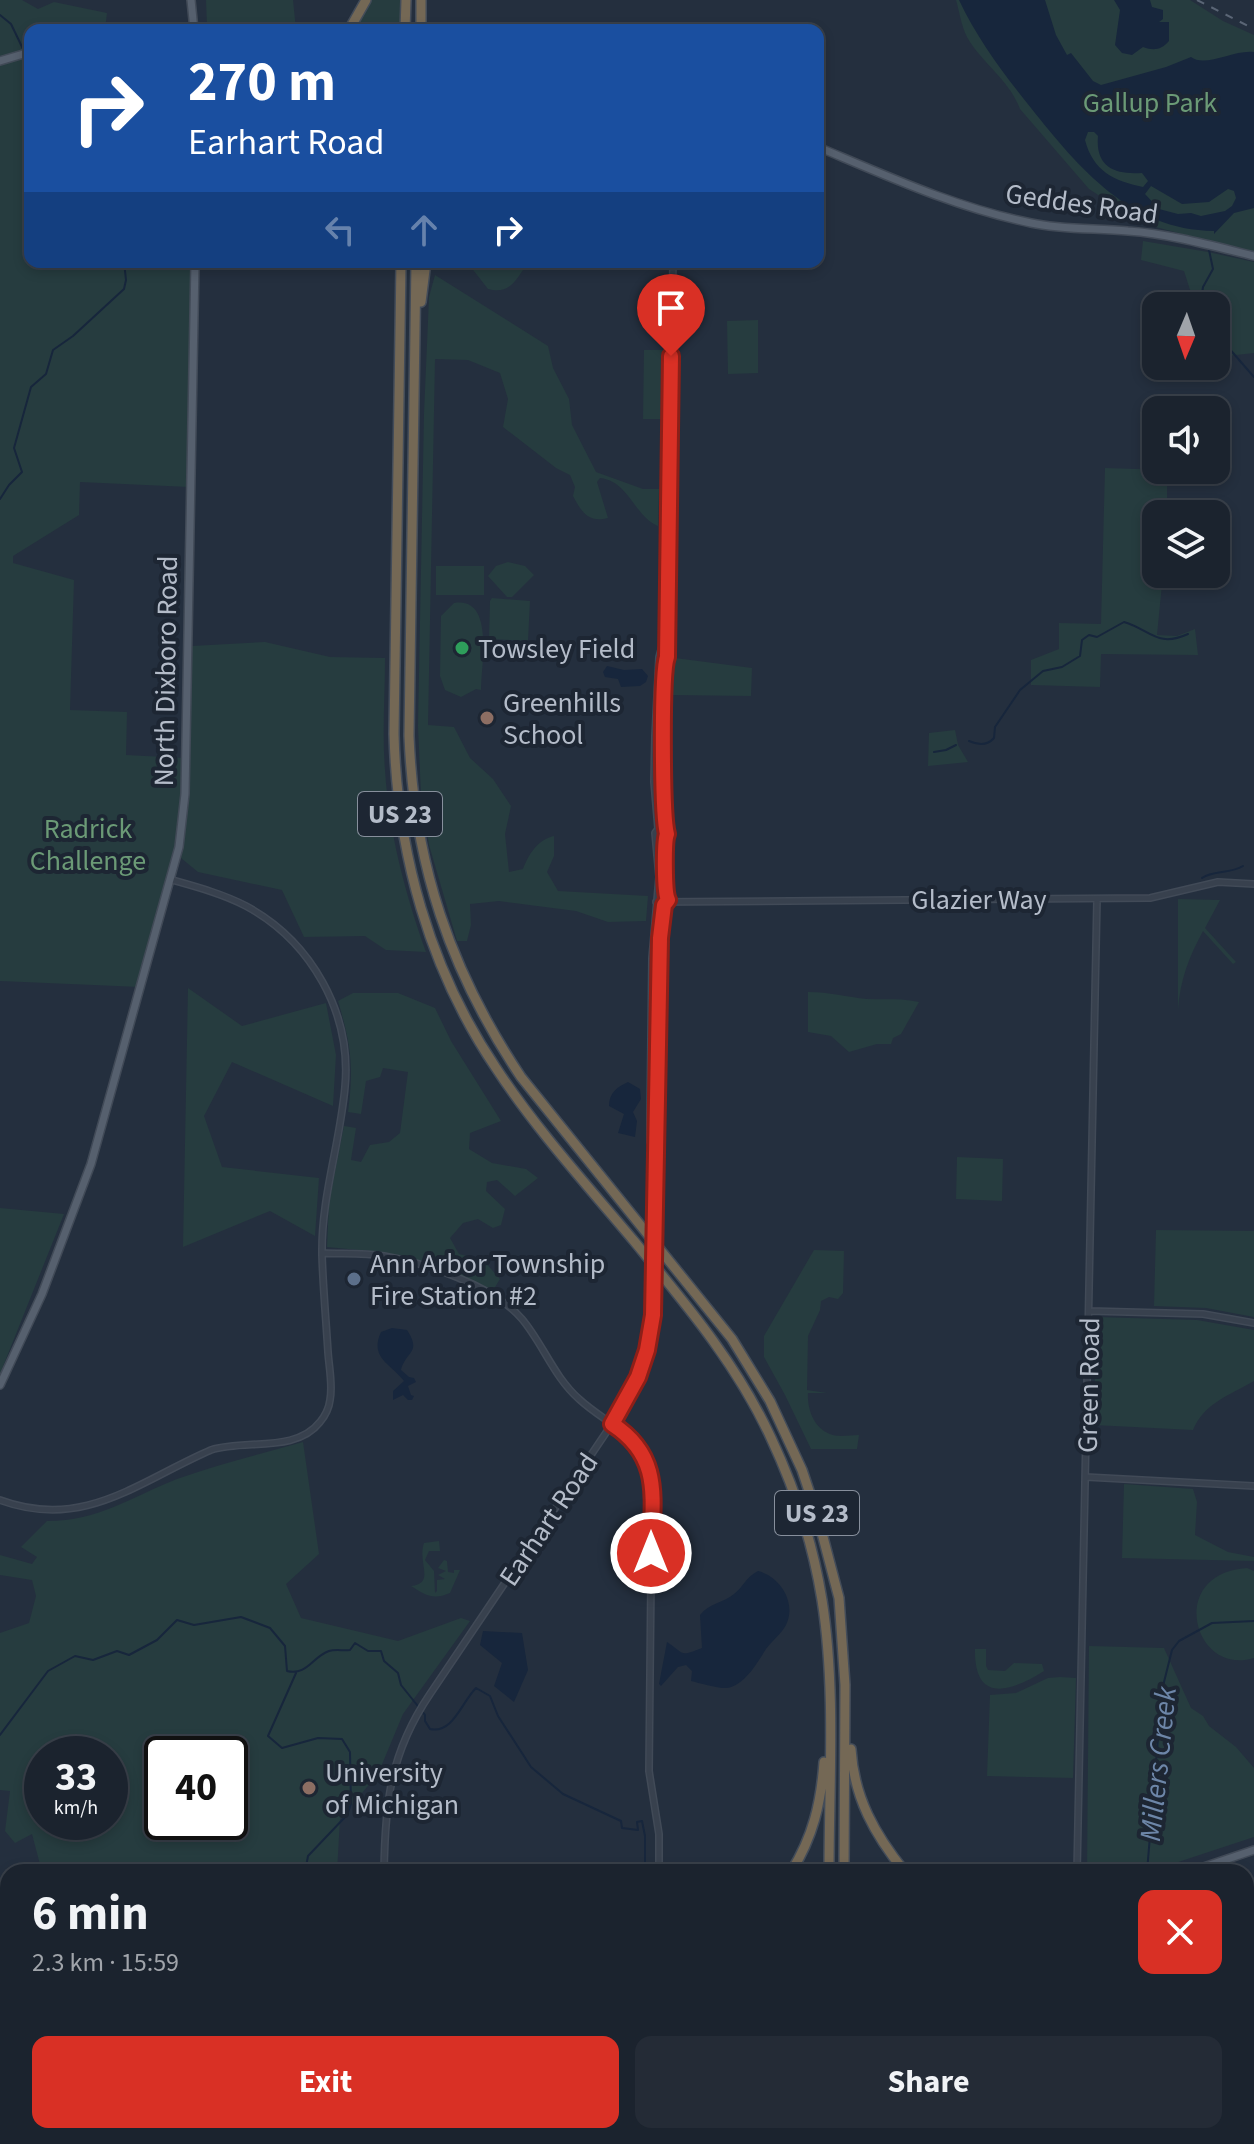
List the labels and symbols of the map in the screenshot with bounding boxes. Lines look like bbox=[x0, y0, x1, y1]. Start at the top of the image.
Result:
park label: Gallup Park bbox=[1083, 83, 1217, 123]
street label: Geddes Road bbox=[1003, 173, 1161, 234]
pin bbox=[637, 274, 705, 356]
north arrow bbox=[1142, 292, 1230, 380]
street label: North Dixboro Road bbox=[144, 555, 188, 787]
place label: Towsley Field bbox=[478, 629, 635, 669]
marker: Towsley Field bbox=[453, 639, 471, 657]
place label: Greenhills School bbox=[503, 683, 621, 755]
marker: Greenhills School bbox=[478, 709, 496, 727]
road number: US 23 bbox=[358, 792, 442, 836]
park label: Radrick Challenge bbox=[30, 809, 146, 881]
street label: Glazier Way bbox=[911, 880, 1047, 920]
place label: Ann Arbor Township Fire Station #2 bbox=[370, 1244, 605, 1316]
marker: Ann Arbor Township Fire Station #2 bbox=[345, 1270, 363, 1288]
street label: Green Road bbox=[1068, 1317, 1110, 1453]
street label: Earhart Road bbox=[490, 1445, 608, 1594]
road number: US 23 bbox=[775, 1491, 859, 1535]
position arrow bbox=[609, 1511, 693, 1595]
water label: Millers Creek bbox=[1129, 1684, 1188, 1843]
speed limit sign: 40 bbox=[144, 1736, 248, 1840]
place label: University of Michigan bbox=[325, 1753, 459, 1825]
marker: University of Michigan bbox=[300, 1779, 318, 1797]

